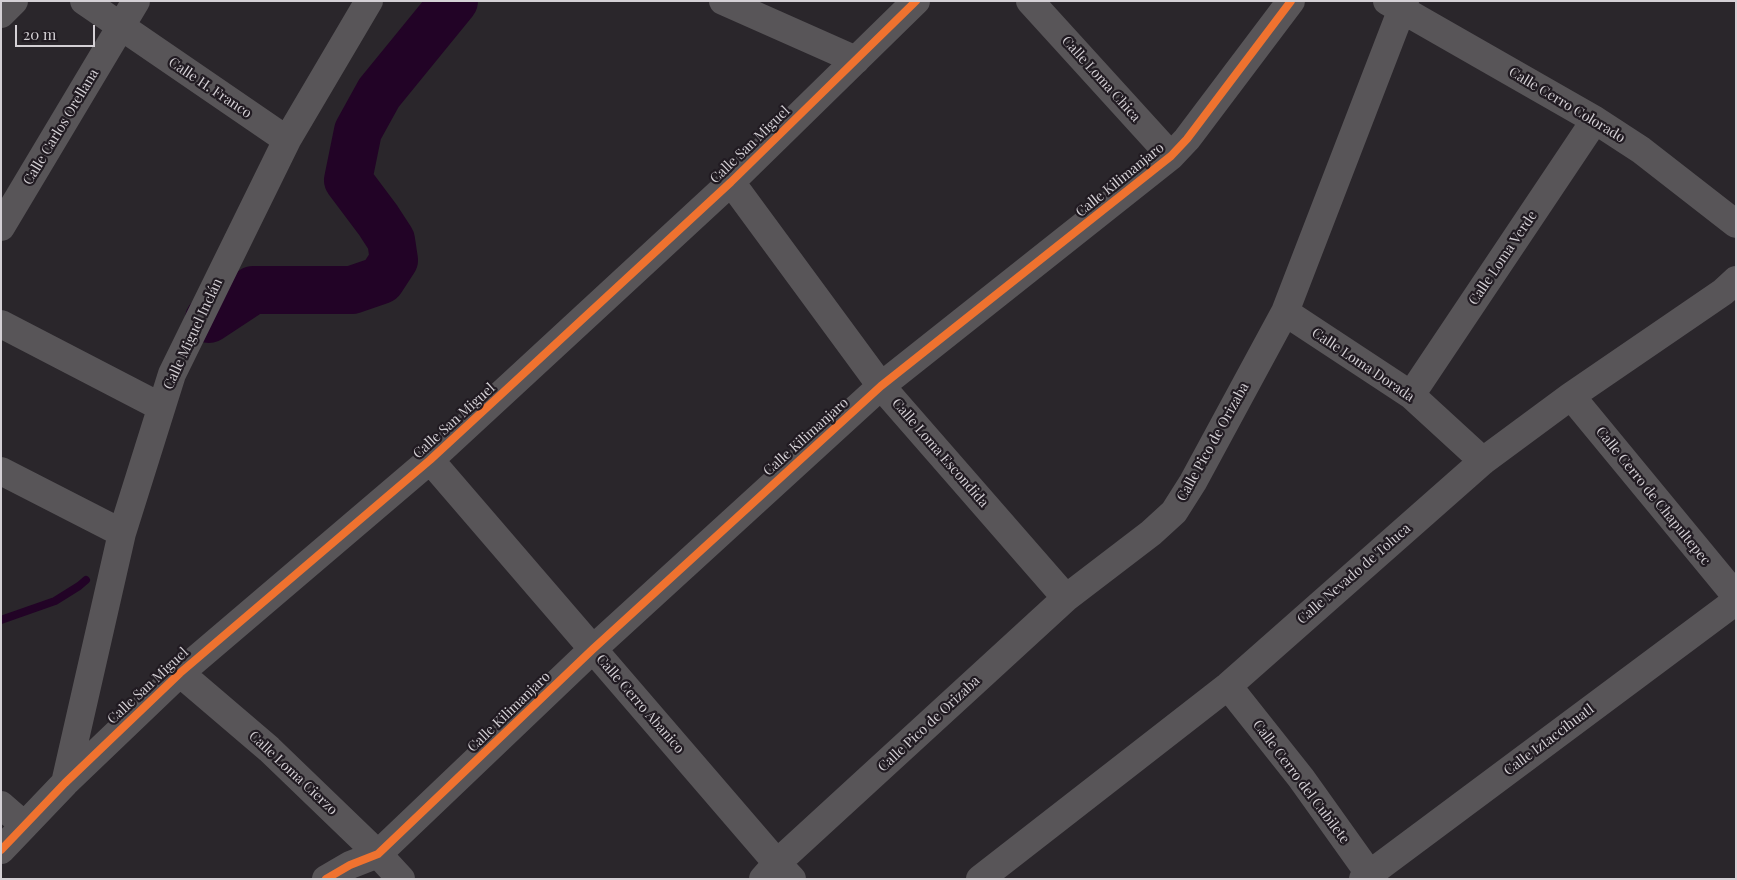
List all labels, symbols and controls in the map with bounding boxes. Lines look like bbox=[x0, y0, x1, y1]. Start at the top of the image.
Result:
scale bar bbox=[18, 15, 98, 47]
text: 20 m bbox=[23, 24, 56, 44]
street label: Calle Loma Chica bbox=[1058, 33, 1144, 125]
street label: Calle H. Franco bbox=[165, 54, 255, 122]
street label: Calle Cerro Colorado bbox=[1506, 64, 1628, 146]
street label: Calle Carlos Orellana bbox=[20, 66, 102, 188]
street label: Calle San Miguel bbox=[707, 103, 793, 187]
street label: Calle Kilimanjaro bbox=[1073, 139, 1167, 221]
street label: Calle Loma Verde bbox=[1465, 208, 1541, 308]
street label: Calle Miguel Inclán bbox=[160, 276, 226, 392]
street label: Calle Loma Dorada bbox=[1309, 325, 1417, 405]
street label: Calle San Miguel bbox=[410, 380, 498, 462]
street label: Calle Pico de Orizaba bbox=[1173, 380, 1253, 504]
street label: Calle Kilimanjaro bbox=[760, 394, 852, 480]
street label: Calle Loma Escondida bbox=[888, 395, 992, 511]
street label: Calle Cerro de Chapultepec bbox=[1592, 424, 1714, 568]
street label: Calle Nevado de Toluca bbox=[1294, 520, 1414, 628]
street label: Calle San Miguel bbox=[104, 644, 192, 728]
street label: Calle Cerro Abanico bbox=[592, 651, 688, 757]
street label: Calle Kilimanjaro bbox=[464, 668, 554, 756]
street label: Calle Pico de Orizaba bbox=[875, 672, 983, 776]
street label: Calle Iztaccíhuatl bbox=[1501, 701, 1597, 779]
street label: Calle Cerro del Cubilete bbox=[1249, 717, 1353, 847]
street label: Calle Loma Cierzo bbox=[245, 728, 341, 818]

